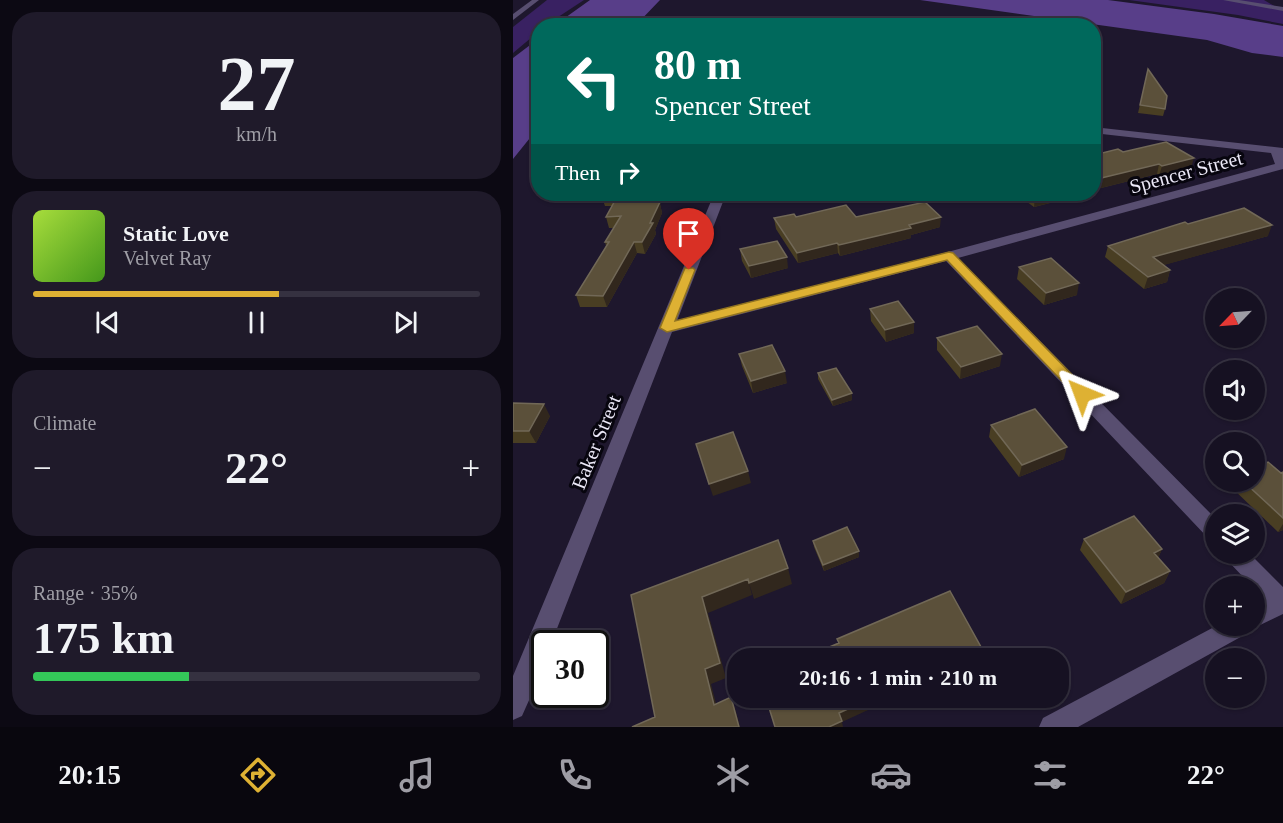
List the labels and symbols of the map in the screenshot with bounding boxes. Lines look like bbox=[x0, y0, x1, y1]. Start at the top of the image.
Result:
street label: Spencer Street bbox=[1127, 146, 1246, 199]
pin bbox=[663, 208, 714, 270]
north arrow bbox=[1205, 288, 1265, 348]
position arrow bbox=[1050, 362, 1114, 426]
street label: Baker Street bbox=[567, 391, 625, 492]
speed limit sign: 30 bbox=[531, 630, 609, 708]

